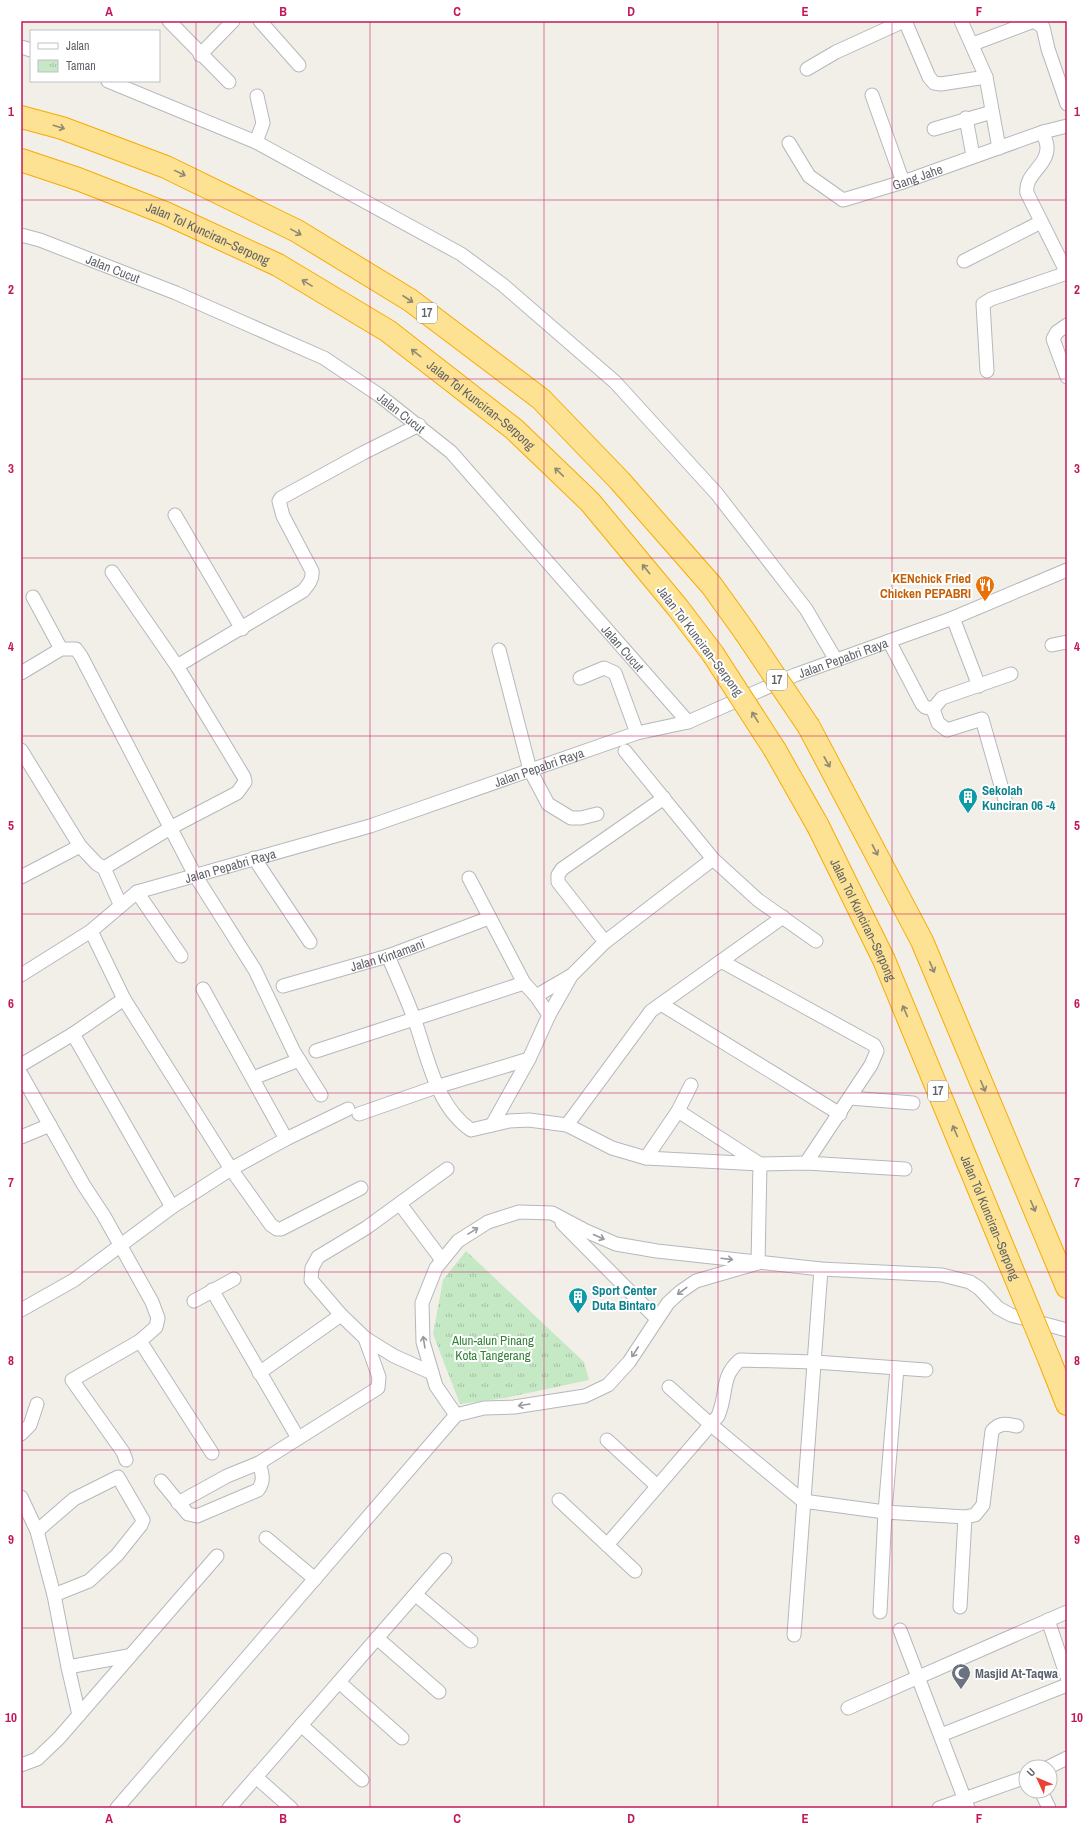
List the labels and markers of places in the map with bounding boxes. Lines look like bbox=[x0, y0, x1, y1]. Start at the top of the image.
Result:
place label: KENchick Fried Chicken PEPABRI bbox=[880, 570, 971, 602]
restaurant icon: KENchick Fried Chicken PEPABRI bbox=[974, 574, 996, 602]
place label: Sekolah Kunciran 06 -4 bbox=[982, 782, 1056, 814]
building icon: Sekolah Kunciran 06 -4 bbox=[957, 786, 979, 814]
place label: Sport Center Duta Bintaro bbox=[592, 1282, 657, 1314]
building icon: Sport Center Duta Bintaro bbox=[567, 1286, 589, 1314]
mosque icon: Masjid At-Taqwa bbox=[950, 1662, 972, 1690]
place label: Masjid At-Taqwa bbox=[975, 1665, 1058, 1682]

